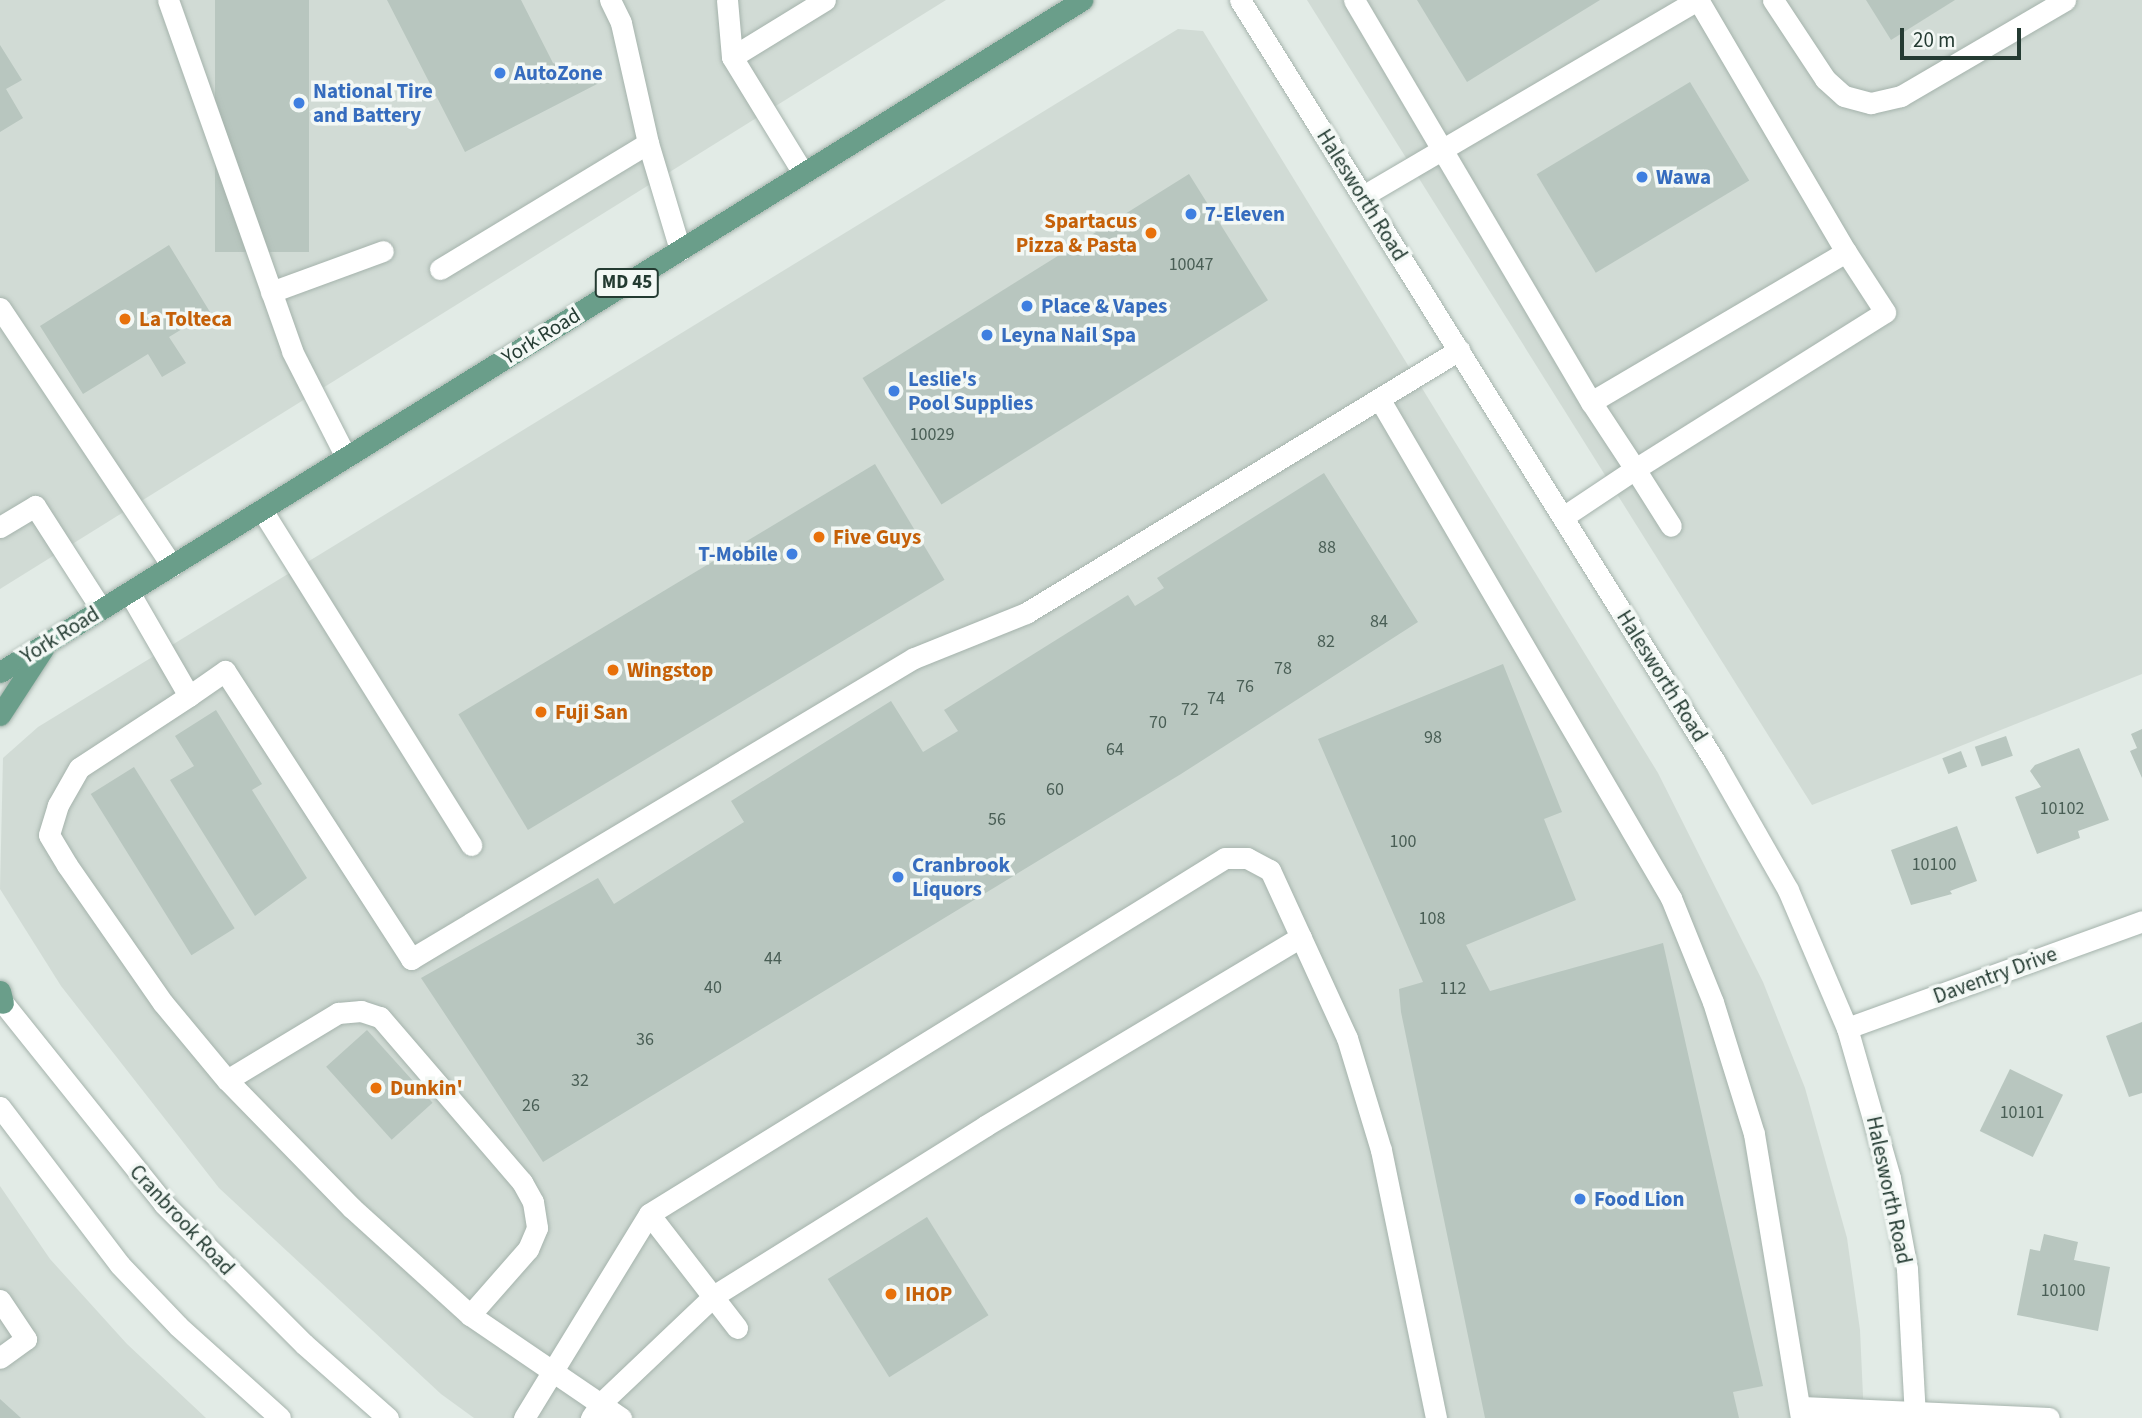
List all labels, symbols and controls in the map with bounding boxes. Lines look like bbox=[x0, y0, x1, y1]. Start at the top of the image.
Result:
scale bar bbox=[1904, 14, 2025, 58]
text: 20 m bbox=[1913, 25, 1955, 55]
place label: AutoZone bbox=[514, 60, 603, 86]
marker: AutoZone bbox=[492, 65, 508, 81]
place label: National Tire and Battery bbox=[313, 78, 433, 128]
marker: National Tire and Battery bbox=[291, 95, 307, 111]
street label: Halesworth Road bbox=[1311, 125, 1413, 265]
place label: Wawa bbox=[1656, 164, 1711, 190]
marker: Wawa bbox=[1634, 169, 1650, 185]
place label: 7-Eleven bbox=[1205, 201, 1285, 227]
marker: 7-Eleven bbox=[1183, 206, 1199, 222]
place label: Spartacus Pizza & Pasta bbox=[1016, 208, 1137, 258]
marker: Spartacus Pizza & Pasta bbox=[1143, 225, 1159, 241]
house number: 10047 bbox=[1169, 254, 1213, 276]
road number: MD 45 bbox=[594, 268, 660, 298]
place label: Place & Vapes bbox=[1041, 293, 1167, 319]
marker: Place & Vapes bbox=[1019, 298, 1035, 314]
street label: York Road bbox=[497, 302, 585, 370]
place label: La Tolteca bbox=[139, 306, 232, 332]
marker: La Tolteca bbox=[117, 311, 133, 327]
place label: Leyna Nail Spa bbox=[1001, 322, 1136, 348]
marker: Leyna Nail Spa bbox=[979, 327, 995, 343]
place label: Leslie's Pool Supplies bbox=[908, 366, 1033, 416]
marker: Leslie's Pool Supplies bbox=[886, 383, 902, 399]
house number: 10029 bbox=[910, 424, 954, 446]
place label: Five Guys bbox=[833, 524, 921, 550]
marker: Five Guys bbox=[811, 529, 827, 545]
house number: 88 bbox=[1318, 537, 1336, 559]
place label: T-Mobile bbox=[698, 541, 778, 567]
marker: T-Mobile bbox=[784, 546, 800, 562]
street label: York Road bbox=[16, 601, 104, 669]
street label: Halesworth Road bbox=[1611, 606, 1713, 746]
house number: 84 bbox=[1370, 611, 1388, 633]
house number: 82 bbox=[1317, 631, 1335, 653]
place label: Wingstop bbox=[627, 657, 713, 683]
house number: 78 bbox=[1274, 658, 1292, 680]
marker: Wingstop bbox=[605, 662, 621, 678]
house number: 76 bbox=[1236, 676, 1254, 698]
house number: 74 bbox=[1207, 688, 1225, 710]
place label: Fuji San bbox=[555, 699, 628, 725]
house number: 72 bbox=[1181, 699, 1199, 721]
marker: Fuji San bbox=[533, 704, 549, 720]
house number: 70 bbox=[1149, 712, 1167, 734]
house number: 98 bbox=[1424, 727, 1442, 749]
house number: 64 bbox=[1106, 739, 1124, 761]
house number: 60 bbox=[1046, 779, 1064, 801]
house number: 10102 bbox=[2040, 798, 2084, 820]
house number: 56 bbox=[988, 809, 1006, 831]
house number: 100 bbox=[1390, 831, 1416, 853]
place label: Cranbrook Liquors bbox=[912, 852, 1010, 902]
house number: 10100 bbox=[1912, 854, 1956, 876]
marker: Cranbrook Liquors bbox=[890, 869, 906, 885]
house number: 108 bbox=[1419, 908, 1445, 930]
street label: Daventry Drive bbox=[1930, 941, 2060, 1009]
house number: 44 bbox=[764, 948, 782, 970]
house number: 40 bbox=[704, 977, 722, 999]
house number: 112 bbox=[1440, 978, 1466, 1000]
house number: 36 bbox=[636, 1029, 654, 1051]
house number: 32 bbox=[571, 1070, 589, 1092]
place label: Dunkin' bbox=[390, 1075, 463, 1101]
marker: Dunkin' bbox=[368, 1080, 384, 1096]
house number: 26 bbox=[522, 1095, 540, 1117]
house number: 10101 bbox=[2000, 1102, 2044, 1124]
street label: Halesworth Road bbox=[1861, 1114, 1917, 1266]
street label: Cranbrook Road bbox=[124, 1159, 240, 1281]
place label: Food Lion bbox=[1594, 1186, 1685, 1212]
marker: Food Lion bbox=[1572, 1191, 1588, 1207]
house number: 10100 bbox=[2041, 1280, 2085, 1302]
place label: IHOP bbox=[905, 1281, 952, 1307]
marker: IHOP bbox=[883, 1286, 899, 1302]

